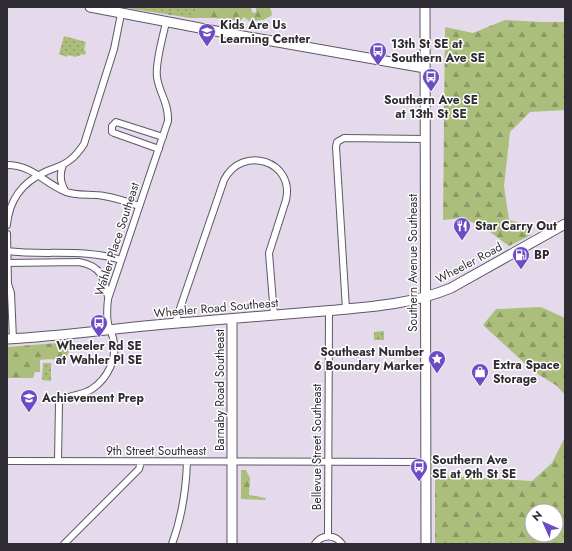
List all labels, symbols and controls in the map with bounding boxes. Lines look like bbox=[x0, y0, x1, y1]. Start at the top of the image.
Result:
place label: Kids Are Us Learning Center bbox=[220, 16, 311, 48]
school or university icon: Kids Are Us Learning Center bbox=[197, 22, 217, 47]
place label: 13th St SE at Southern Ave SE bbox=[391, 35, 485, 67]
bus stop icon: 13th St SE at Southern Ave SE bbox=[368, 41, 388, 66]
bus stop icon: Southern Ave SE at 13th St SE bbox=[421, 67, 441, 92]
place label: Southern Ave SE at 13th St SE bbox=[384, 91, 478, 123]
street label: Wahler Place Southeast bbox=[90, 180, 144, 298]
street label: Southern Avenue Southeast bbox=[404, 194, 422, 332]
restaurant icon: Star Carry Out bbox=[452, 216, 472, 241]
place label: Star Carry Out bbox=[475, 217, 557, 235]
street label: Wheeler Road bbox=[433, 238, 505, 288]
fuel station icon: BP bbox=[511, 245, 531, 270]
place label: BP bbox=[534, 246, 550, 264]
street label: Wheeler Road Southeast bbox=[153, 294, 279, 322]
bus stop icon: Wheeler Rd SE at Wahler Pl SE bbox=[89, 313, 109, 338]
street label: Barnaby Road Southeast bbox=[211, 329, 229, 451]
place label: Wheeler Rd SE at Wahler Pl SE bbox=[56, 337, 142, 369]
place label: Southeast Number 6 Boundary Marker bbox=[314, 343, 424, 375]
place icon: Southeast Number 6 Boundary Marker bbox=[427, 349, 447, 374]
place label: Extra Space Storage bbox=[493, 356, 560, 388]
shop icon: Extra Space Storage bbox=[470, 362, 490, 387]
street label: Bellevue Street Southeast bbox=[308, 384, 326, 510]
school or university icon: Achievement Prep bbox=[19, 388, 39, 413]
place label: Achievement Prep bbox=[41, 389, 145, 407]
street label: 9th Street Southeast bbox=[106, 442, 206, 460]
place label: Southern Ave SE at 9th St SE bbox=[432, 451, 516, 483]
bus stop icon: Southern Ave SE at 9th St SE bbox=[409, 457, 429, 482]
north arrow bbox=[524, 503, 564, 543]
text: N bbox=[528, 507, 546, 525]

